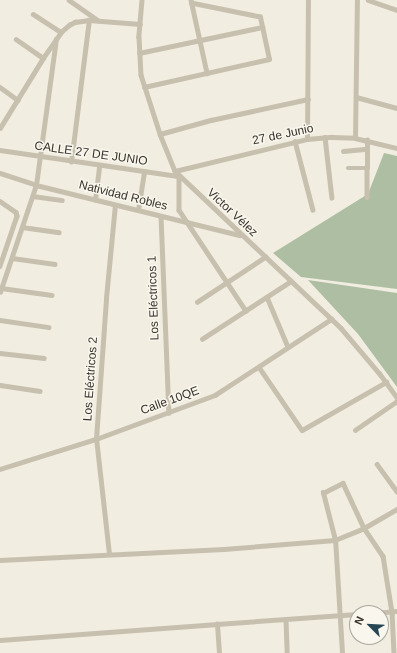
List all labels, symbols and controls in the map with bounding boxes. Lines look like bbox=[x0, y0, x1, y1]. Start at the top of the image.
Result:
street label: 27 de Junio bbox=[251, 122, 315, 148]
street label: CALLE 27 DE JUNIO bbox=[34, 139, 148, 169]
street label: Natividad Robles bbox=[77, 178, 169, 214]
street label: Victor Vélez bbox=[204, 186, 260, 240]
street label: Los Eléctricos 1 bbox=[145, 255, 163, 341]
street label: Los Eléctricos 2 bbox=[81, 336, 101, 422]
street label: Calle 10QE bbox=[139, 384, 201, 418]
north arrow bbox=[349, 605, 389, 645]
text: N bbox=[352, 614, 366, 627]

